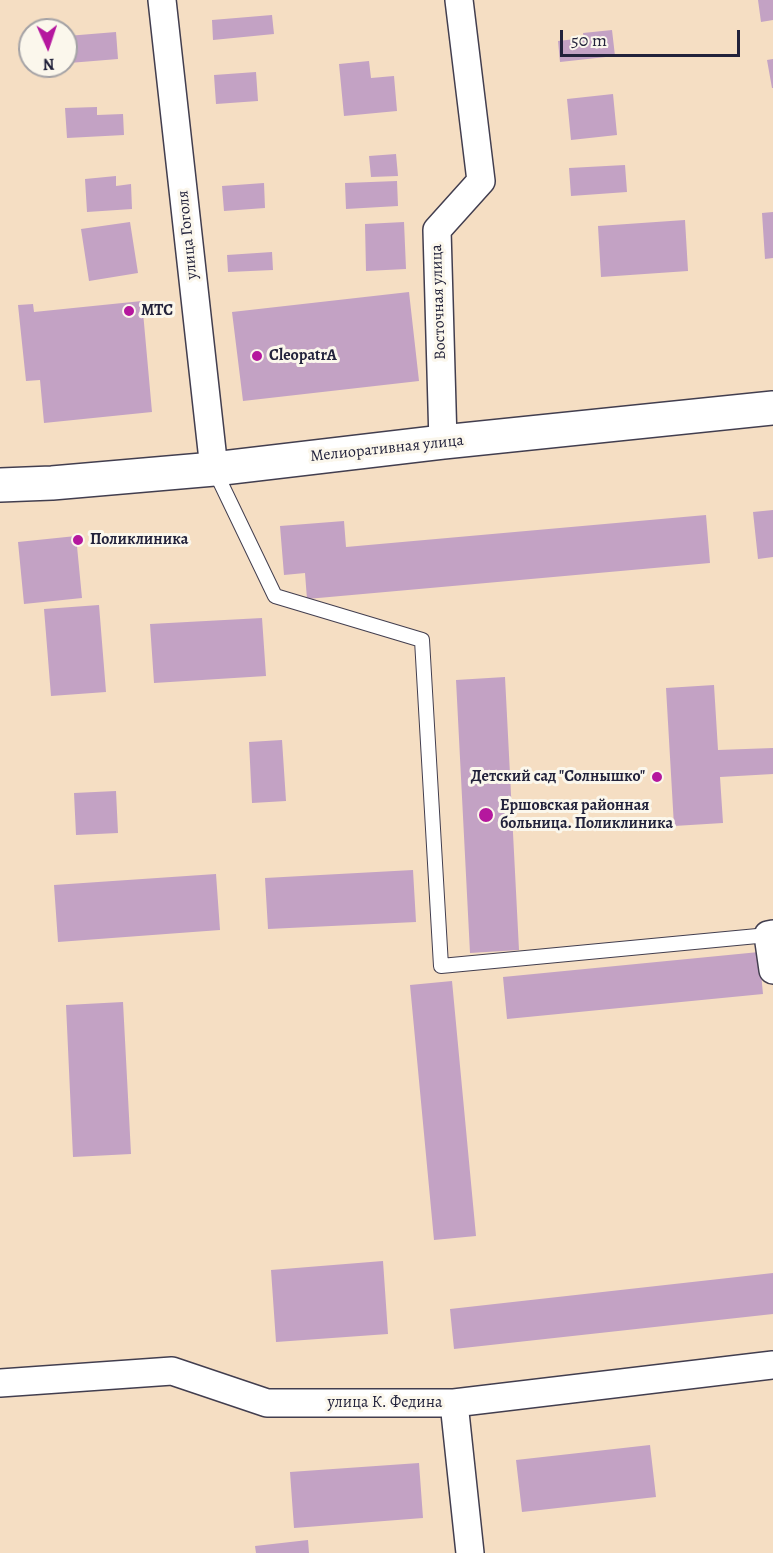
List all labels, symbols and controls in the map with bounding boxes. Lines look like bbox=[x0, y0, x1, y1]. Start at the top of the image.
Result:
north arrow bbox=[18, 18, 78, 78]
scale bar bbox=[563, 18, 743, 56]
text: 50 m bbox=[571, 28, 607, 52]
text: N bbox=[42, 53, 55, 75]
street label: улица Гоголя bbox=[174, 190, 202, 280]
street label: Восточная улица bbox=[427, 244, 451, 360]
place label: МТС bbox=[141, 301, 173, 321]
marker: МТС bbox=[122, 304, 136, 318]
place label: CleopatrA bbox=[269, 346, 337, 366]
marker: CleopatrA bbox=[250, 349, 264, 363]
street label: Мелиоративная улица bbox=[309, 431, 465, 467]
place label: Поликлиника bbox=[90, 530, 188, 550]
marker: Поликлиника bbox=[71, 533, 85, 547]
place label: Детский сад "Солнышко" bbox=[471, 767, 645, 787]
marker: Детский сад "Солнышко" bbox=[650, 770, 664, 784]
place label: Ершовская районная больница. Поликлиника bbox=[500, 796, 673, 834]
marker: Ершовская районная больница. Поликлиника bbox=[477, 806, 495, 824]
street label: улица К. Федина bbox=[328, 1393, 442, 1413]

